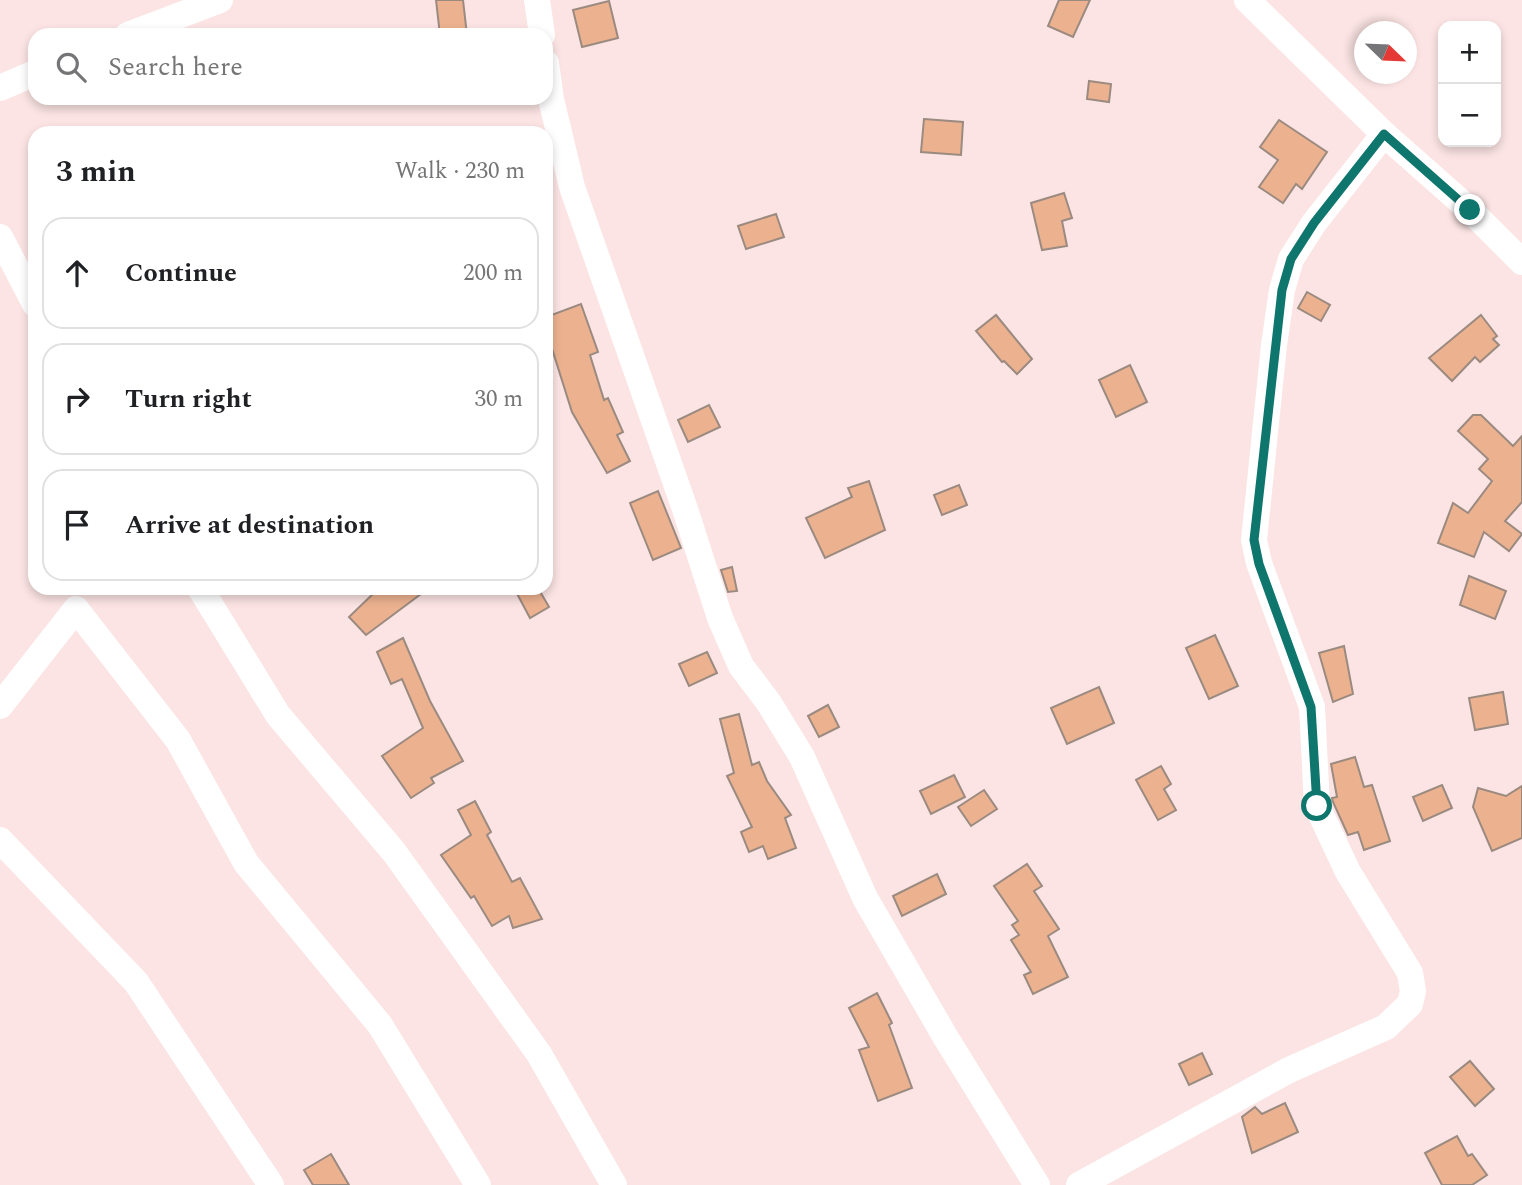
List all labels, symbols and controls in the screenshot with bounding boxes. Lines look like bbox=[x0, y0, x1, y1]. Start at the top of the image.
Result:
north arrow bbox=[1354, 21, 1417, 84]
map controls bbox=[1438, 21, 1501, 147]
button: + bbox=[1438, 21, 1501, 84]
search box bbox=[28, 28, 553, 105]
text: Search here bbox=[108, 47, 243, 87]
icon: search bbox=[52, 48, 90, 86]
button: − bbox=[1438, 84, 1501, 147]
text: 3 min bbox=[56, 149, 136, 195]
text: Walk · 230 m bbox=[395, 154, 525, 189]
route end bbox=[1454, 194, 1485, 225]
text: Continue bbox=[125, 253, 237, 293]
icon: ahead bbox=[58, 254, 96, 292]
text: 200 m bbox=[463, 256, 523, 291]
text: Turn right bbox=[125, 379, 252, 419]
icon: right bbox=[58, 380, 96, 418]
text: 30 m bbox=[474, 382, 523, 417]
text: Arrive at destination bbox=[125, 505, 374, 545]
icon: arrive bbox=[58, 506, 96, 544]
route start bbox=[1301, 790, 1332, 821]

